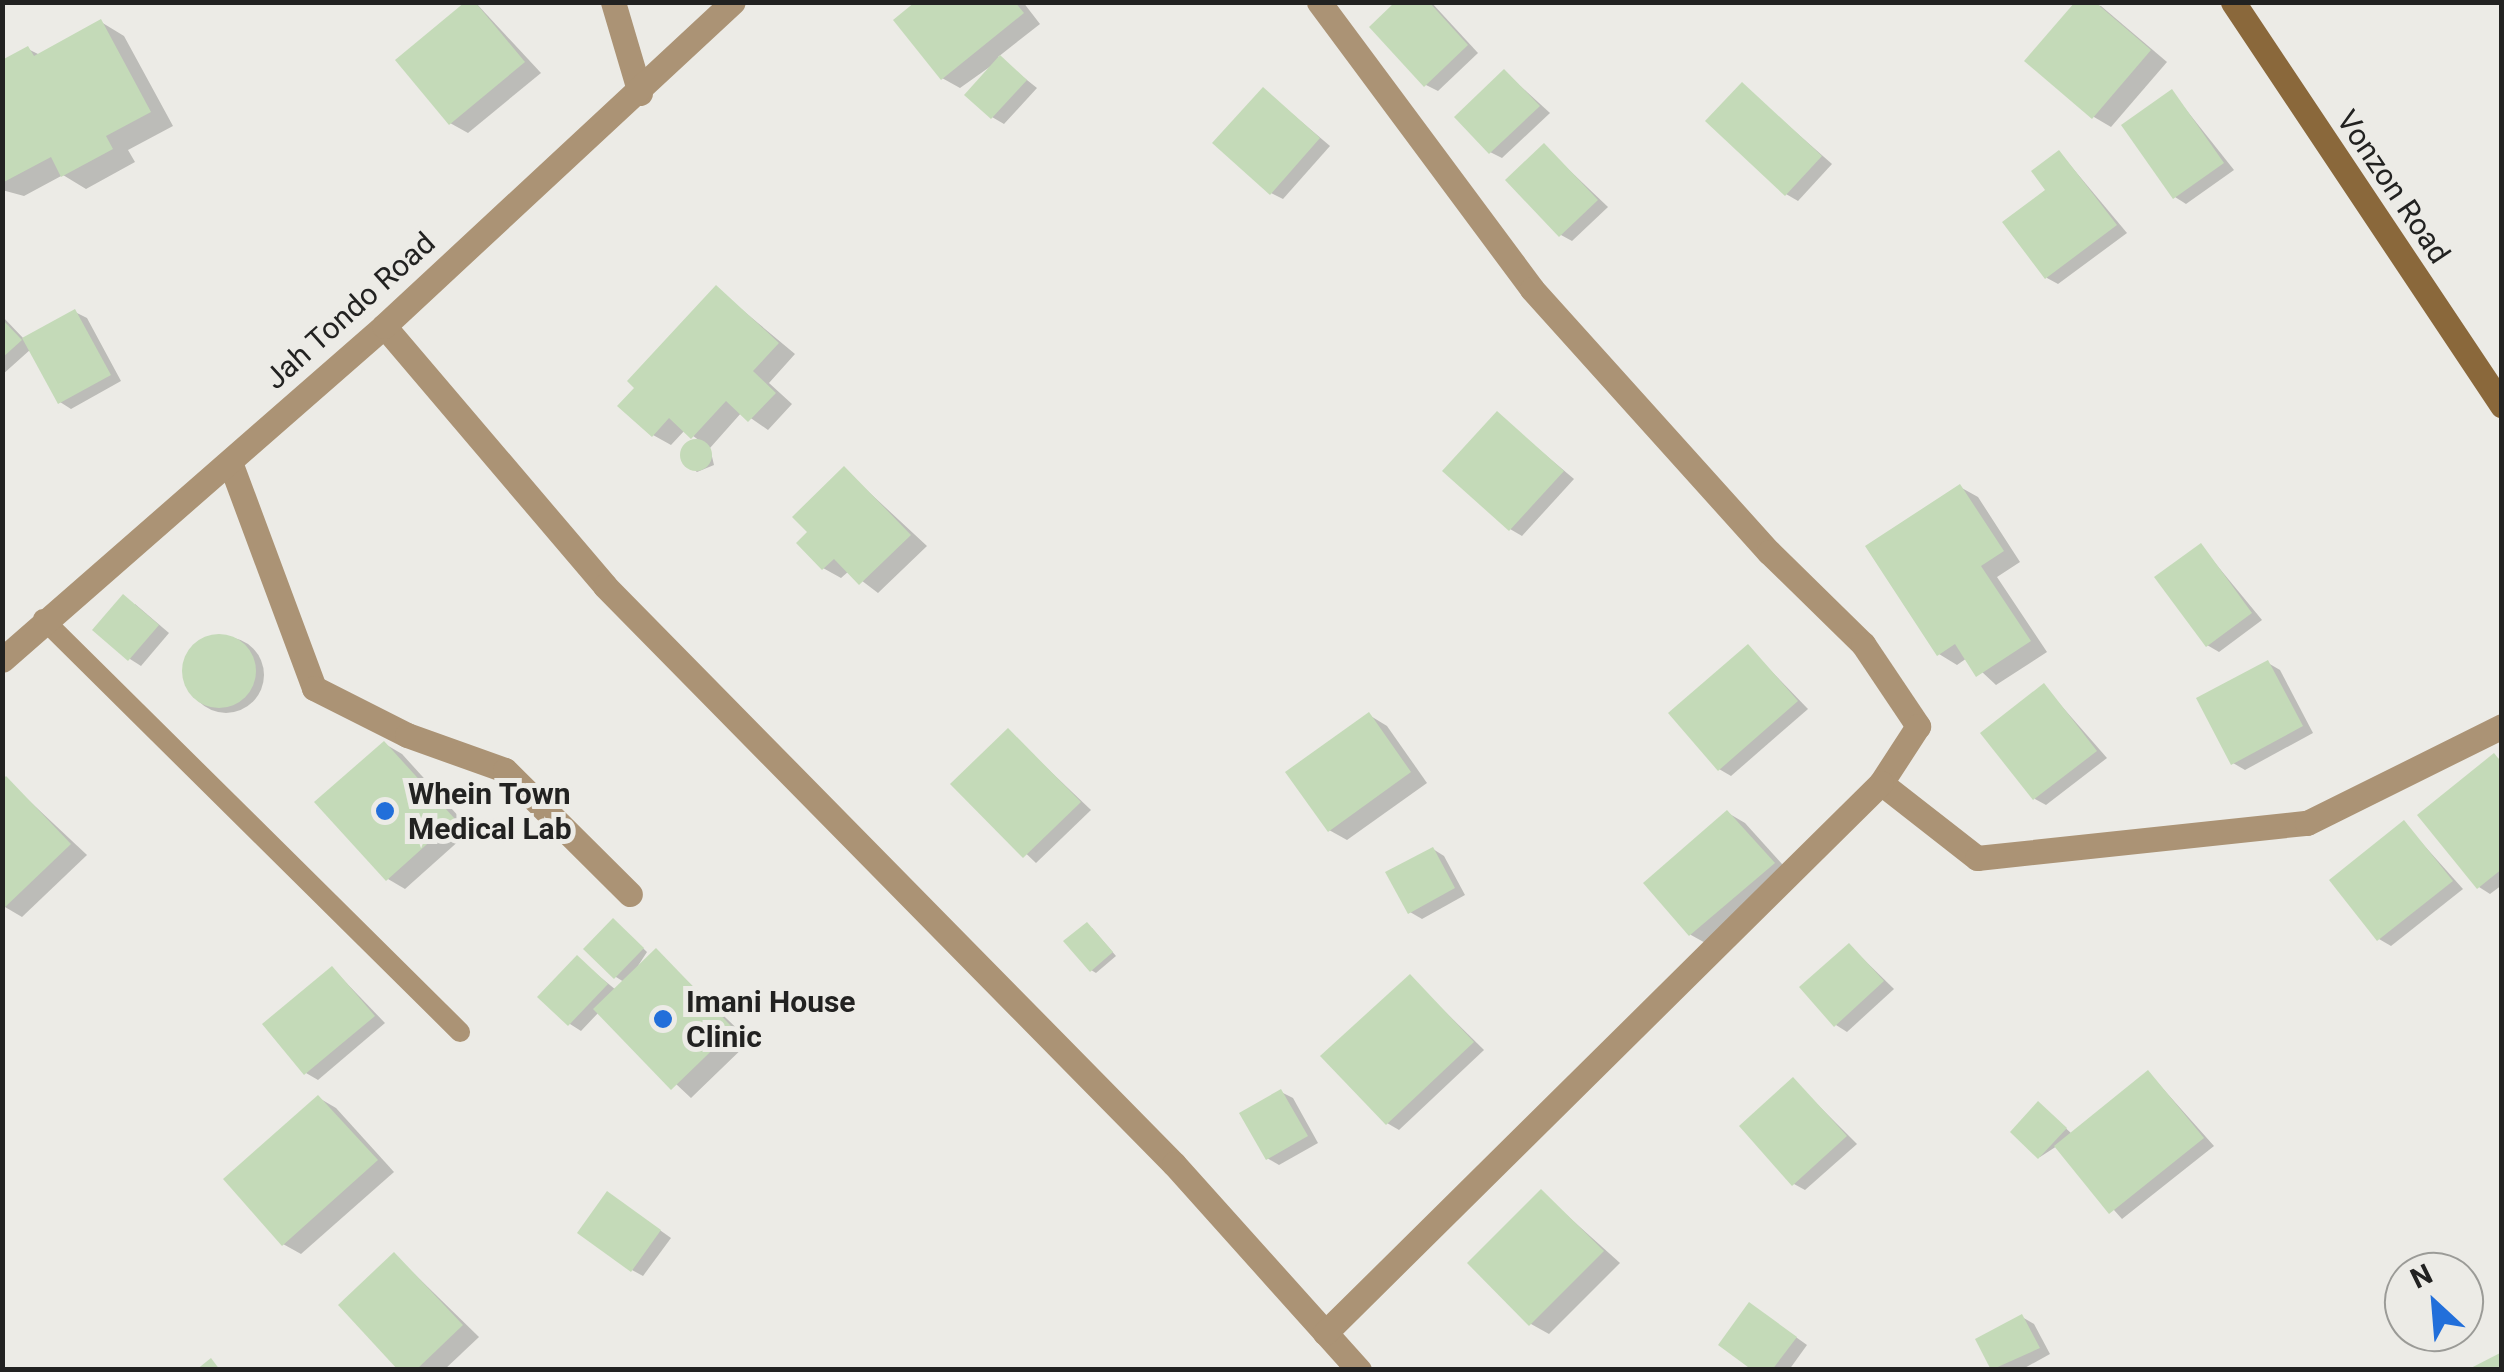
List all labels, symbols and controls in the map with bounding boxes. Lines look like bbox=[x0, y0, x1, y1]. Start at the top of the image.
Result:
street label: Vonzon Road bbox=[2329, 104, 2457, 270]
street label: Jah Tondo Road bbox=[257, 225, 443, 397]
place label: Whein Town Medical Lab bbox=[408, 776, 572, 846]
marker: Whein Town Medical Lab bbox=[372, 798, 398, 824]
place label: Imani House Clinic bbox=[686, 984, 856, 1054]
marker: Imani House Clinic bbox=[650, 1006, 676, 1032]
north arrow bbox=[2384, 1252, 2484, 1352]
text: N bbox=[2405, 1257, 2438, 1296]

